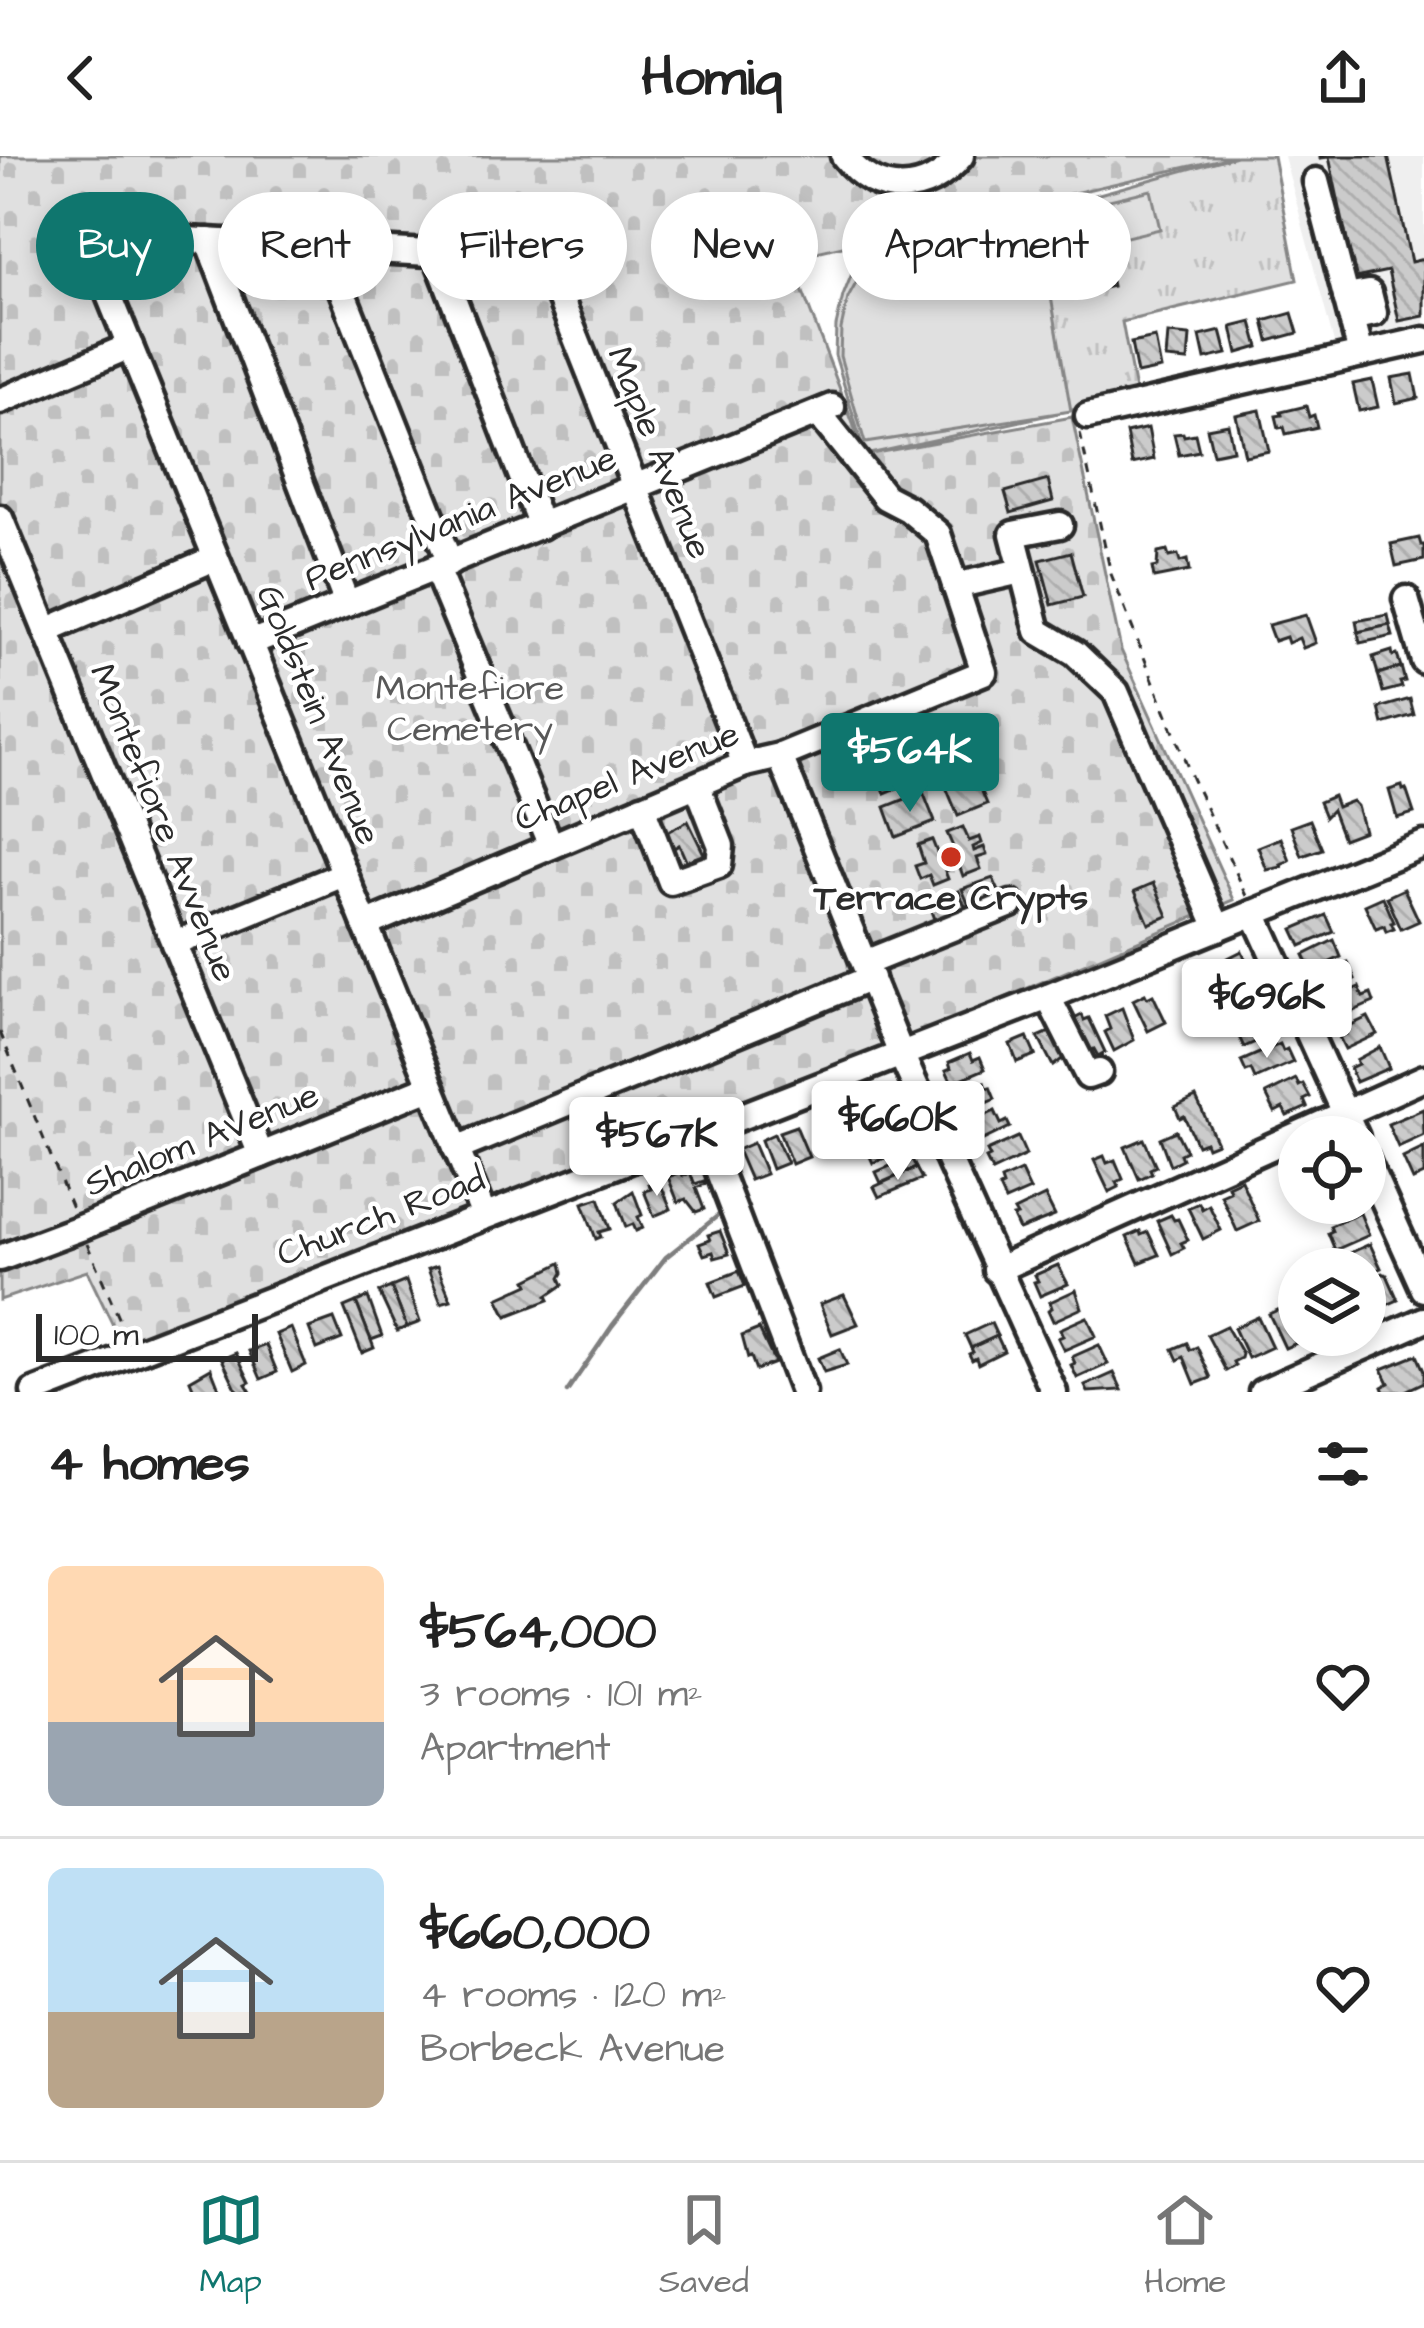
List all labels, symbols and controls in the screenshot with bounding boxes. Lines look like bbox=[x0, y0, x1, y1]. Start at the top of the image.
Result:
text: Homiq bbox=[641, 41, 783, 116]
icon: back bbox=[48, 45, 114, 111]
icon: share bbox=[1310, 45, 1376, 111]
chip: Buy bbox=[36, 192, 194, 300]
chip: Rent bbox=[218, 192, 393, 300]
chip: Filters bbox=[417, 192, 627, 300]
chip: New bbox=[651, 192, 818, 300]
chip: Apartment bbox=[842, 192, 1131, 300]
street label: Maple Avenue bbox=[593, 339, 725, 567]
street label: Pennsylvania Avenue bbox=[298, 433, 624, 605]
street label: Goldstein Avenue bbox=[243, 577, 393, 853]
street label: Montefiore Avvenue bbox=[76, 657, 250, 989]
park label: Montefiore Cemetery bbox=[376, 663, 564, 755]
street label: Chapel Avenue bbox=[507, 709, 747, 845]
pin: $564K bbox=[826, 713, 994, 815]
text: $564K bbox=[848, 725, 972, 779]
marker: Terrace Crypts bbox=[938, 844, 964, 870]
place label: Terrace Crypts bbox=[813, 873, 1088, 925]
pin: $696K bbox=[1183, 959, 1351, 1061]
text: $696K bbox=[1209, 971, 1325, 1025]
street label: Shalom AVenue bbox=[77, 1070, 327, 1210]
pin: $660K bbox=[814, 1081, 982, 1183]
text: $660K bbox=[839, 1093, 957, 1147]
pin: $567K bbox=[573, 1097, 741, 1199]
text: $567K bbox=[596, 1109, 718, 1163]
map controls bbox=[1278, 1116, 1386, 1356]
button: locate bbox=[1278, 1116, 1386, 1224]
street label: Church Road bbox=[270, 1154, 492, 1280]
button: layers bbox=[1278, 1248, 1386, 1356]
scale bar bbox=[36, 1308, 258, 1361]
text: 100 m bbox=[54, 1312, 139, 1358]
text: 4 homes bbox=[48, 1429, 250, 1500]
icon: filters bbox=[1310, 1431, 1376, 1497]
text: $564,000 bbox=[420, 1597, 657, 1668]
icon: home bbox=[144, 1614, 288, 1758]
icon: heart bbox=[1310, 1653, 1376, 1719]
text: 3 rooms · 101 m² bbox=[420, 1668, 703, 1722]
text: Apartment bbox=[420, 1722, 611, 1776]
text: $660,000 bbox=[420, 1898, 650, 1969]
icon: home bbox=[144, 1916, 288, 2060]
icon: heart bbox=[1310, 1955, 1376, 2021]
text: 4 rooms · 120 m² bbox=[420, 1969, 727, 2023]
text: Borbeck Avenue bbox=[420, 2023, 725, 2077]
tab: Map bbox=[198, 2187, 264, 2305]
tab: Saved bbox=[659, 2187, 749, 2305]
tab: Home bbox=[1144, 2187, 1226, 2305]

